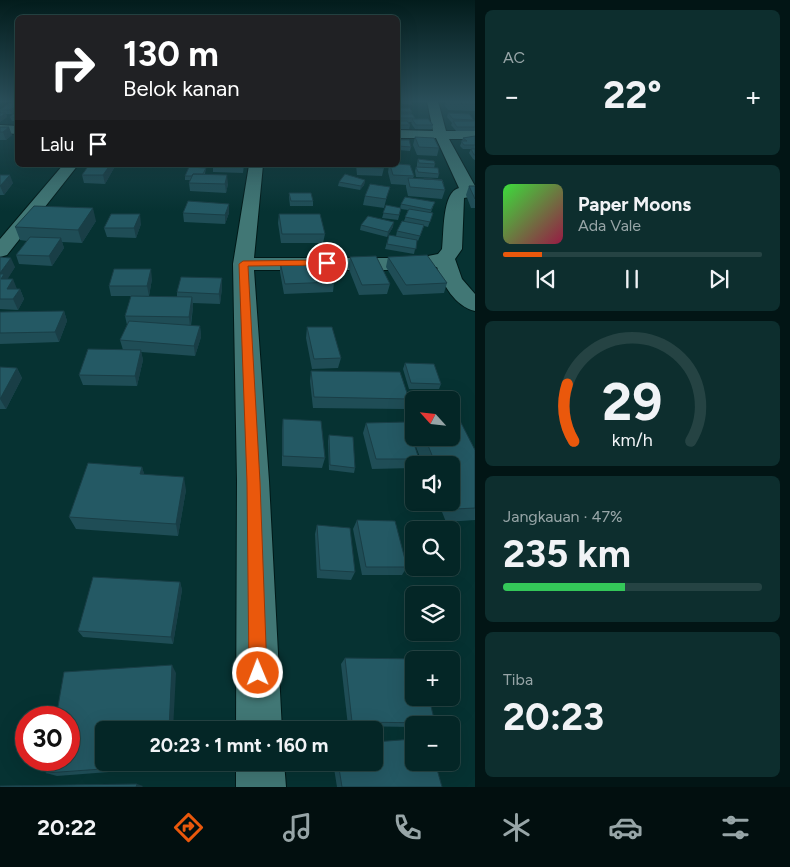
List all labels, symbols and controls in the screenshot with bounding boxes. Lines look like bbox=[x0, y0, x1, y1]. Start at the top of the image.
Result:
text: 130 m bbox=[123, 33, 219, 75]
icon: right bbox=[40, 35, 105, 100]
text: AC bbox=[503, 48, 525, 67]
text: 22° bbox=[603, 72, 662, 118]
text: Belok kanan bbox=[123, 75, 240, 102]
text: − bbox=[503, 79, 520, 113]
text: + bbox=[745, 79, 762, 113]
icon: arrive bbox=[84, 130, 112, 158]
text: Lalu bbox=[40, 133, 74, 156]
text: Paper Moons bbox=[578, 193, 691, 216]
text: Ada Vale bbox=[578, 216, 641, 235]
pin bbox=[306, 242, 348, 284]
icon: arrive bbox=[313, 249, 341, 277]
icon: previous bbox=[532, 265, 560, 293]
icon: pause bbox=[618, 265, 646, 293]
icon: next bbox=[705, 265, 733, 293]
text: 29 bbox=[602, 371, 663, 433]
north arrow bbox=[405, 391, 460, 446]
map controls bbox=[405, 391, 460, 771]
text: km/h bbox=[612, 429, 653, 450]
button: sound bbox=[405, 456, 460, 511]
text: Jangkauan · 47% bbox=[503, 507, 623, 526]
button: search bbox=[405, 521, 460, 576]
text: 235 km bbox=[503, 531, 631, 577]
button: layers bbox=[405, 586, 460, 641]
position arrow bbox=[231, 646, 283, 698]
button: + bbox=[405, 651, 460, 706]
text: Tiba bbox=[503, 670, 533, 689]
text: 20:23 bbox=[503, 694, 604, 740]
speed limit sign: 30 bbox=[15, 706, 80, 771]
button: − bbox=[405, 716, 460, 771]
text: 20:23 · 1 mnt · 160 m bbox=[150, 734, 328, 757]
icon: directions bbox=[171, 810, 206, 845]
icon: music bbox=[280, 810, 315, 845]
icon: phone bbox=[390, 810, 425, 845]
icon: climate bbox=[499, 810, 534, 845]
icon: car bbox=[608, 810, 643, 845]
icon: filters bbox=[718, 810, 753, 845]
text: 20:22 bbox=[37, 814, 96, 841]

